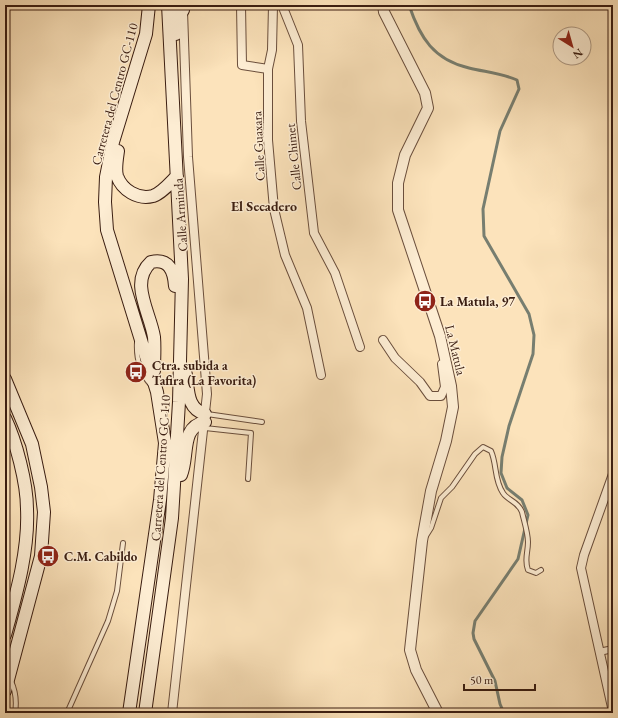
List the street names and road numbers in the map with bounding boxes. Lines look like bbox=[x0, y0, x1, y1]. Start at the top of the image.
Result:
street label: Carretera del Centro GC-110 bbox=[87, 21, 142, 167]
street label: Calle Guaxara bbox=[248, 110, 269, 181]
street label: Calle Chimet bbox=[282, 123, 305, 191]
street label: Calle Arminda bbox=[169, 177, 192, 252]
street label: La Matula bbox=[441, 323, 470, 378]
street label: Carretera del Centro GC-110 bbox=[147, 394, 174, 542]

